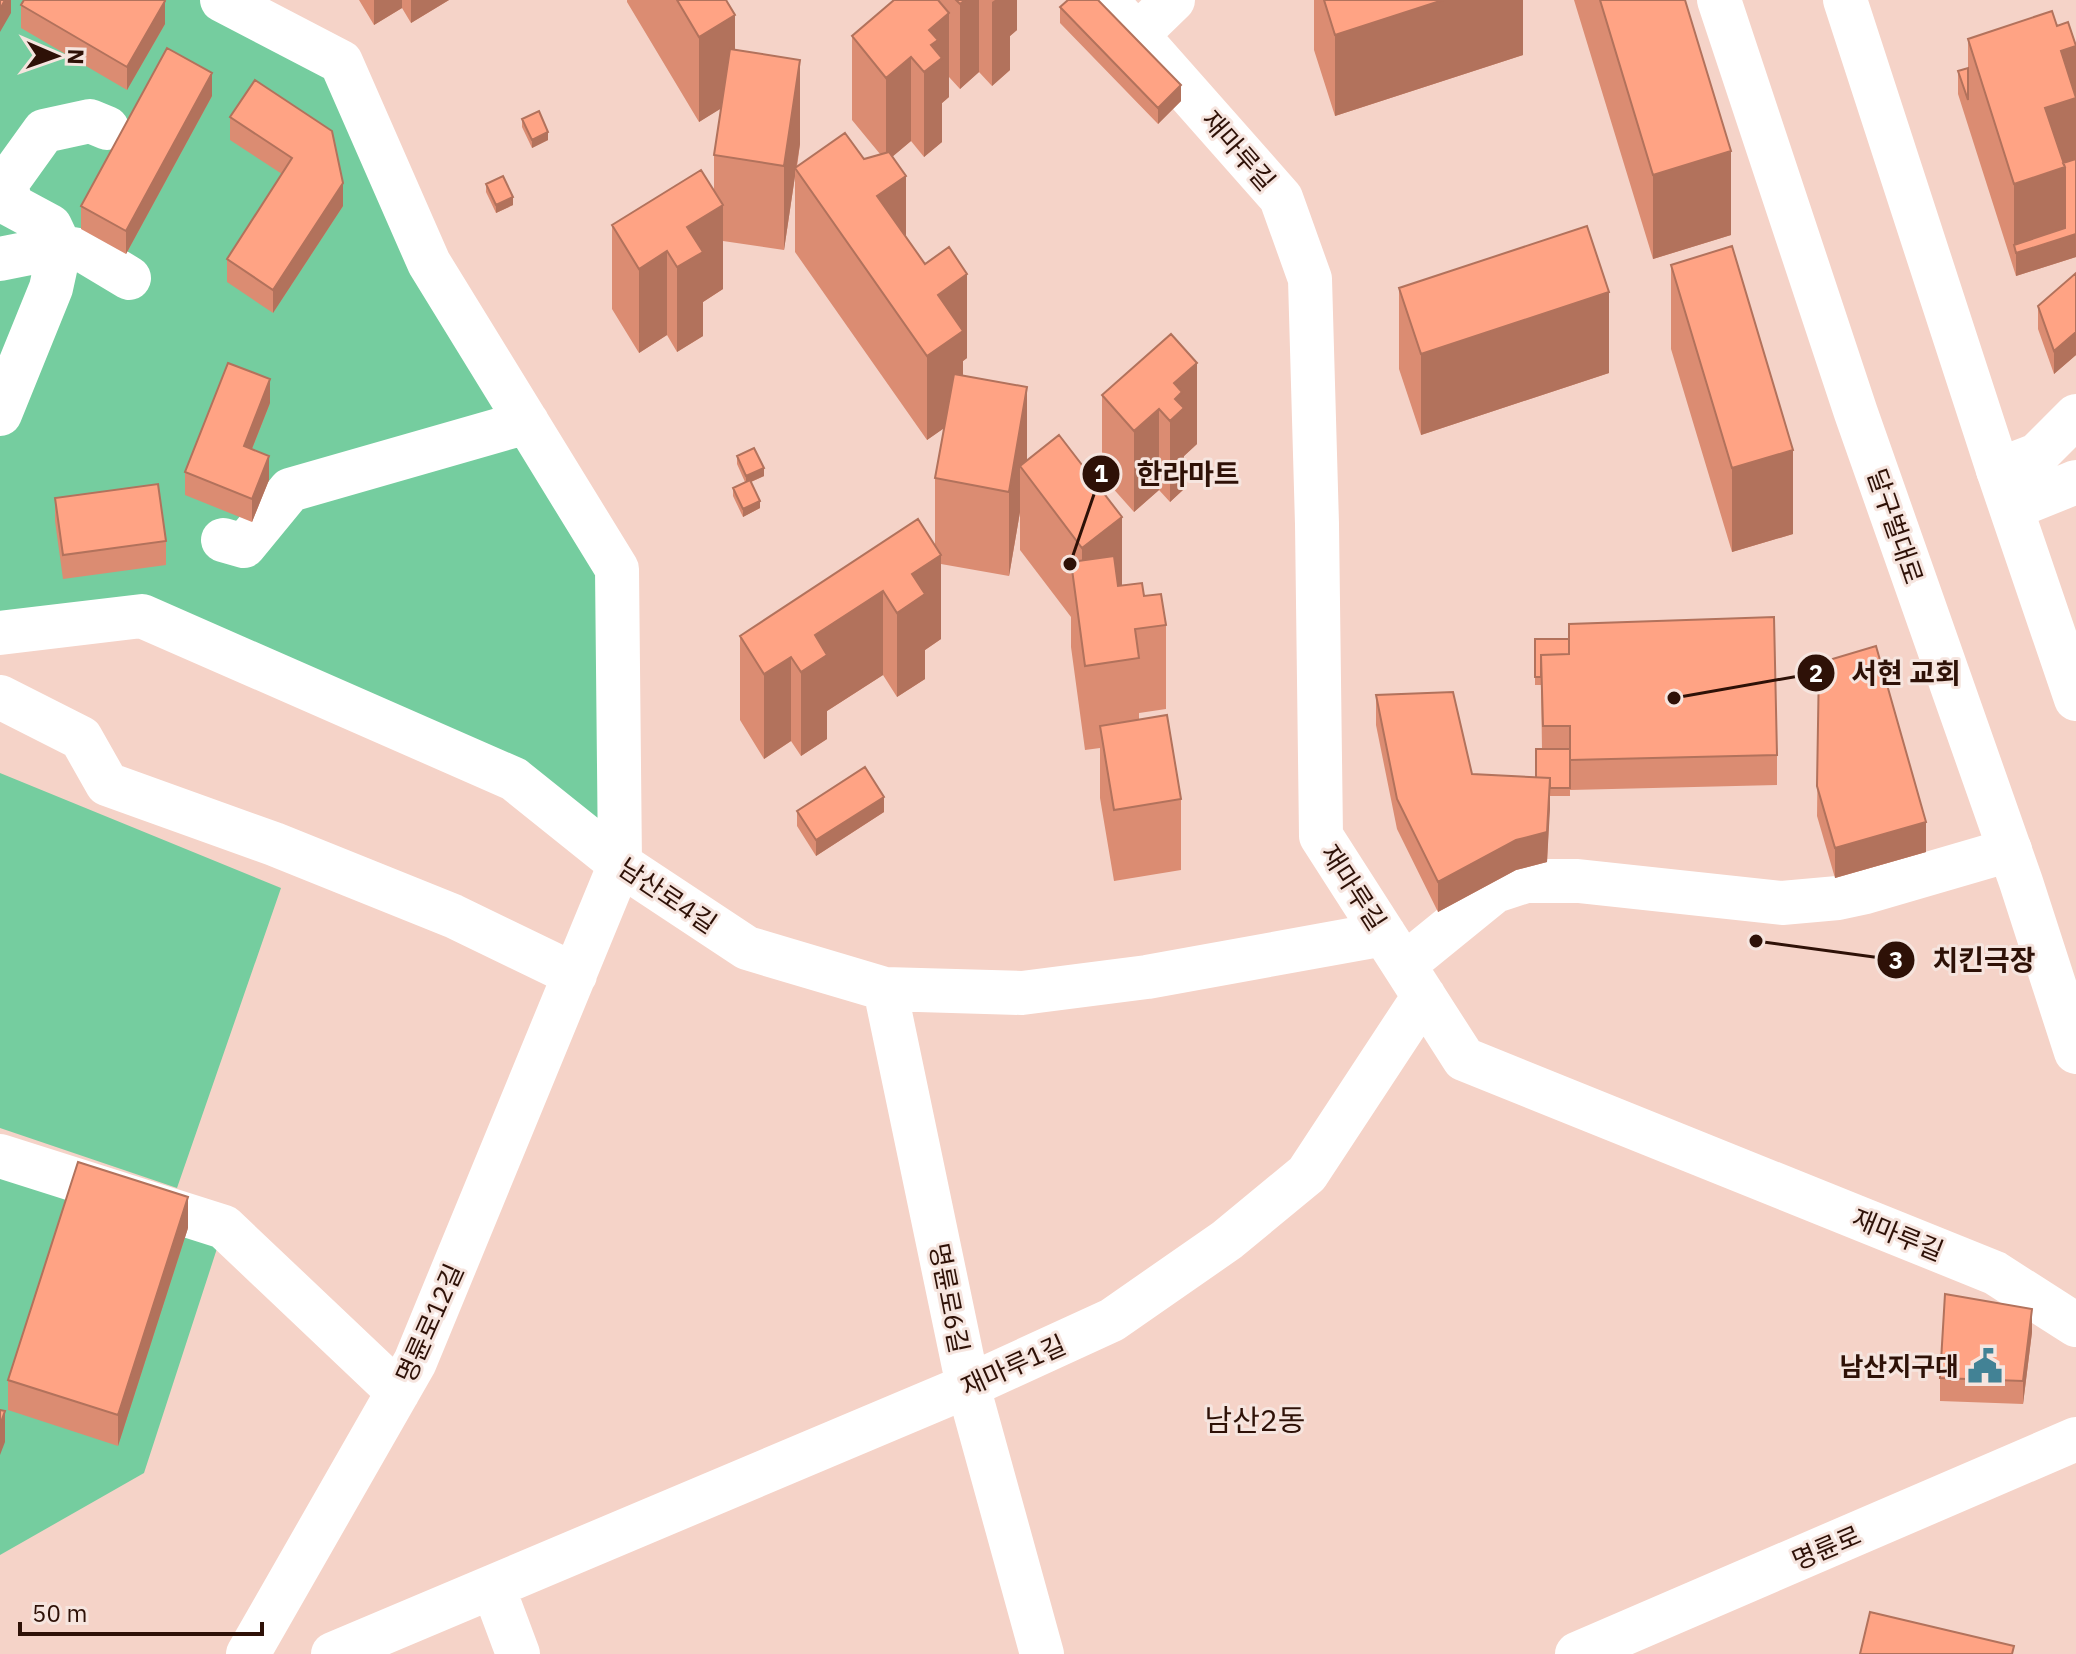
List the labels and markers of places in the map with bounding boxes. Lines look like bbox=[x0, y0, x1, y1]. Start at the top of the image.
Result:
callout: 한라마트 bbox=[1081, 448, 1256, 500]
callout: 서현 교회 bbox=[1796, 647, 1977, 699]
callout: 치킨극장 bbox=[1876, 934, 2051, 986]
public building icon: 남산지구대 bbox=[1966, 1347, 2004, 1385]
place label: 남산지구대 bbox=[1839, 1349, 1959, 1383]

